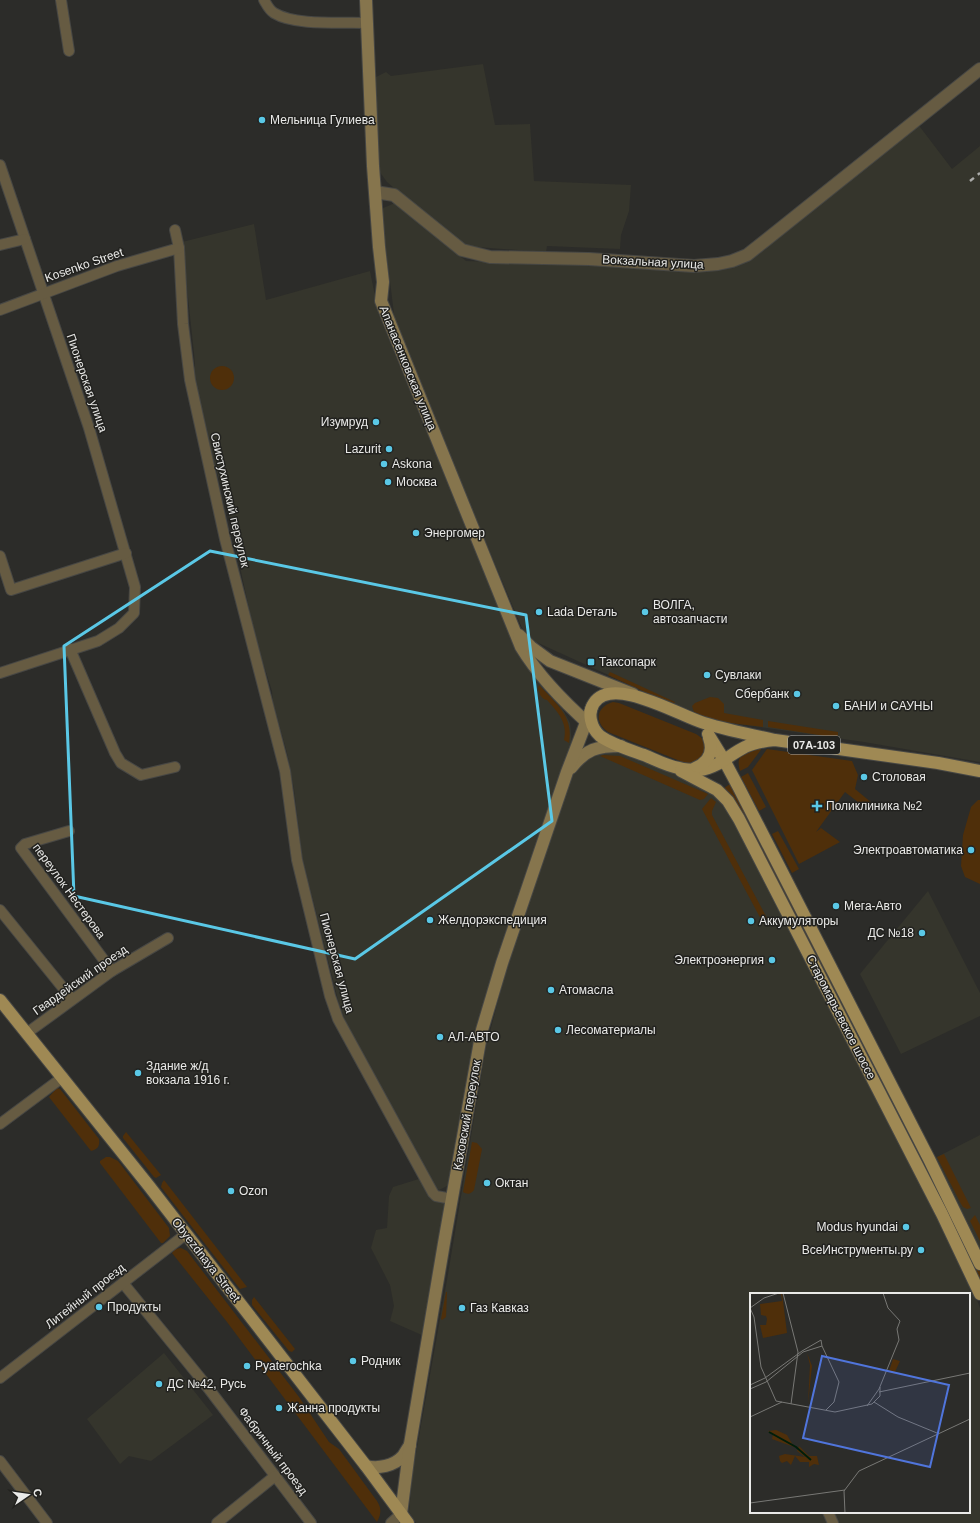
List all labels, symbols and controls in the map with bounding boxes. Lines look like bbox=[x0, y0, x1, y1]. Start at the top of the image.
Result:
place label: Мельница Гулиева bbox=[270, 113, 375, 127]
marker: Мельница Гулиева bbox=[257, 115, 267, 125]
street label: Kosenko Street bbox=[43, 245, 126, 285]
street label: Вокзальная улица bbox=[602, 252, 704, 272]
street label: Апанасенковская улица bbox=[377, 304, 440, 433]
street label: Пионерская улица bbox=[64, 332, 110, 434]
place label: Изумруд bbox=[321, 415, 368, 429]
marker: Изумруд bbox=[371, 417, 381, 427]
street label: Свистухинский переулок bbox=[208, 431, 252, 569]
place label: Lazurit bbox=[345, 442, 382, 456]
marker: Lazurit bbox=[384, 444, 394, 454]
place label: Askona bbox=[392, 457, 432, 471]
marker: Askona bbox=[379, 459, 389, 469]
place label: Москва bbox=[396, 475, 437, 489]
marker: Москва bbox=[383, 477, 393, 487]
place label: Энергомер bbox=[424, 526, 485, 540]
marker: Энергомер bbox=[411, 528, 421, 538]
place label: ВОЛГА, автозапчасти bbox=[653, 598, 727, 626]
place label: Lada Dеталь bbox=[547, 605, 617, 619]
marker: Lada Dеталь bbox=[534, 607, 544, 617]
marker: ВОЛГА, автозапчасти bbox=[640, 607, 650, 617]
place label: Таксопарк bbox=[599, 655, 657, 669]
marker: Таксопарк bbox=[586, 657, 596, 667]
place label: Сувлаки bbox=[715, 668, 761, 682]
marker: Сувлаки bbox=[702, 670, 712, 680]
place label: Сбербанк bbox=[735, 687, 790, 701]
marker: Сбербанк bbox=[792, 689, 802, 699]
place label: БАНИ и САУНЫ bbox=[844, 699, 933, 713]
marker: БАНИ и САУНЫ bbox=[831, 701, 841, 711]
road number: 07А-103 bbox=[788, 736, 840, 754]
place label: Столовая bbox=[872, 770, 926, 784]
marker: Столовая bbox=[859, 772, 869, 782]
place label: Поликлиника №2 bbox=[826, 799, 923, 813]
marker: Поликлиника №2 bbox=[811, 800, 823, 812]
street label: переулок Нестерова bbox=[30, 841, 108, 942]
place label: Электроавтоматика bbox=[853, 843, 963, 857]
marker: Электроавтоматика bbox=[966, 845, 976, 855]
place label: Мега-Авто bbox=[844, 899, 902, 913]
marker: Мега-Авто bbox=[831, 901, 841, 911]
street label: Пионерская улица bbox=[317, 911, 357, 1015]
place label: Желдорэкспедиция bbox=[438, 913, 547, 927]
place label: Аккумуляторы bbox=[759, 914, 838, 928]
marker: Желдорэкспедиция bbox=[425, 915, 435, 925]
marker: Аккумуляторы bbox=[746, 916, 756, 926]
place label: ДС №18 bbox=[868, 926, 914, 940]
marker: ДС №18 bbox=[917, 928, 927, 938]
street label: Гвардейский проезд bbox=[30, 942, 130, 1018]
street label: Старомарьевское шоссе bbox=[803, 952, 879, 1082]
place label: Электроэнергия bbox=[674, 953, 764, 967]
marker: Электроэнергия bbox=[767, 955, 777, 965]
place label: Атомасла bbox=[559, 983, 614, 997]
marker: Атомасла bbox=[546, 985, 556, 995]
place label: Лесоматериалы bbox=[566, 1023, 656, 1037]
marker: Лесоматериалы bbox=[553, 1025, 563, 1035]
place label: АЛ-АВТО bbox=[448, 1030, 499, 1044]
marker: АЛ-АВТО bbox=[435, 1032, 445, 1042]
street label: Каховский переулок bbox=[450, 1058, 484, 1171]
place label: Здание ж/д вокзала 1916 г. bbox=[146, 1059, 230, 1087]
marker: Здание ж/д вокзала 1916 г. bbox=[133, 1068, 143, 1078]
place label: Октан bbox=[495, 1176, 528, 1190]
marker: Октан bbox=[482, 1178, 492, 1188]
place label: Ozon bbox=[239, 1184, 268, 1198]
marker: Ozon bbox=[226, 1186, 236, 1196]
street label: Obyezdnaya Street bbox=[169, 1215, 244, 1305]
place label: Modus hyundai bbox=[817, 1220, 898, 1234]
marker: Modus hyundai bbox=[901, 1222, 911, 1232]
place label: ВсеИнструменты.ру bbox=[802, 1243, 913, 1257]
marker: ВсеИнструменты.ру bbox=[916, 1245, 926, 1255]
street label: Литейный проезд bbox=[42, 1261, 128, 1331]
inset map bbox=[750, 1293, 970, 1513]
place label: Продукты bbox=[107, 1300, 161, 1314]
place label: Газ Кавказ bbox=[470, 1301, 529, 1315]
marker: Продукты bbox=[94, 1302, 104, 1312]
marker: Газ Кавказ bbox=[457, 1303, 467, 1313]
place label: Родник bbox=[361, 1354, 401, 1368]
marker: Родник bbox=[348, 1356, 358, 1366]
place label: Pyaterochka bbox=[255, 1359, 322, 1373]
marker: Pyaterochka bbox=[242, 1361, 252, 1371]
place label: ДС №42, Русь bbox=[167, 1377, 246, 1391]
marker: ДС №42, Русь bbox=[154, 1379, 164, 1389]
place label: Жанна продукты bbox=[287, 1401, 380, 1415]
marker: Жанна продукты bbox=[274, 1403, 284, 1413]
street label: Фабричный проезд bbox=[235, 1404, 311, 1498]
north arrow bbox=[8, 1475, 48, 1515]
text: С bbox=[31, 1488, 44, 1498]

